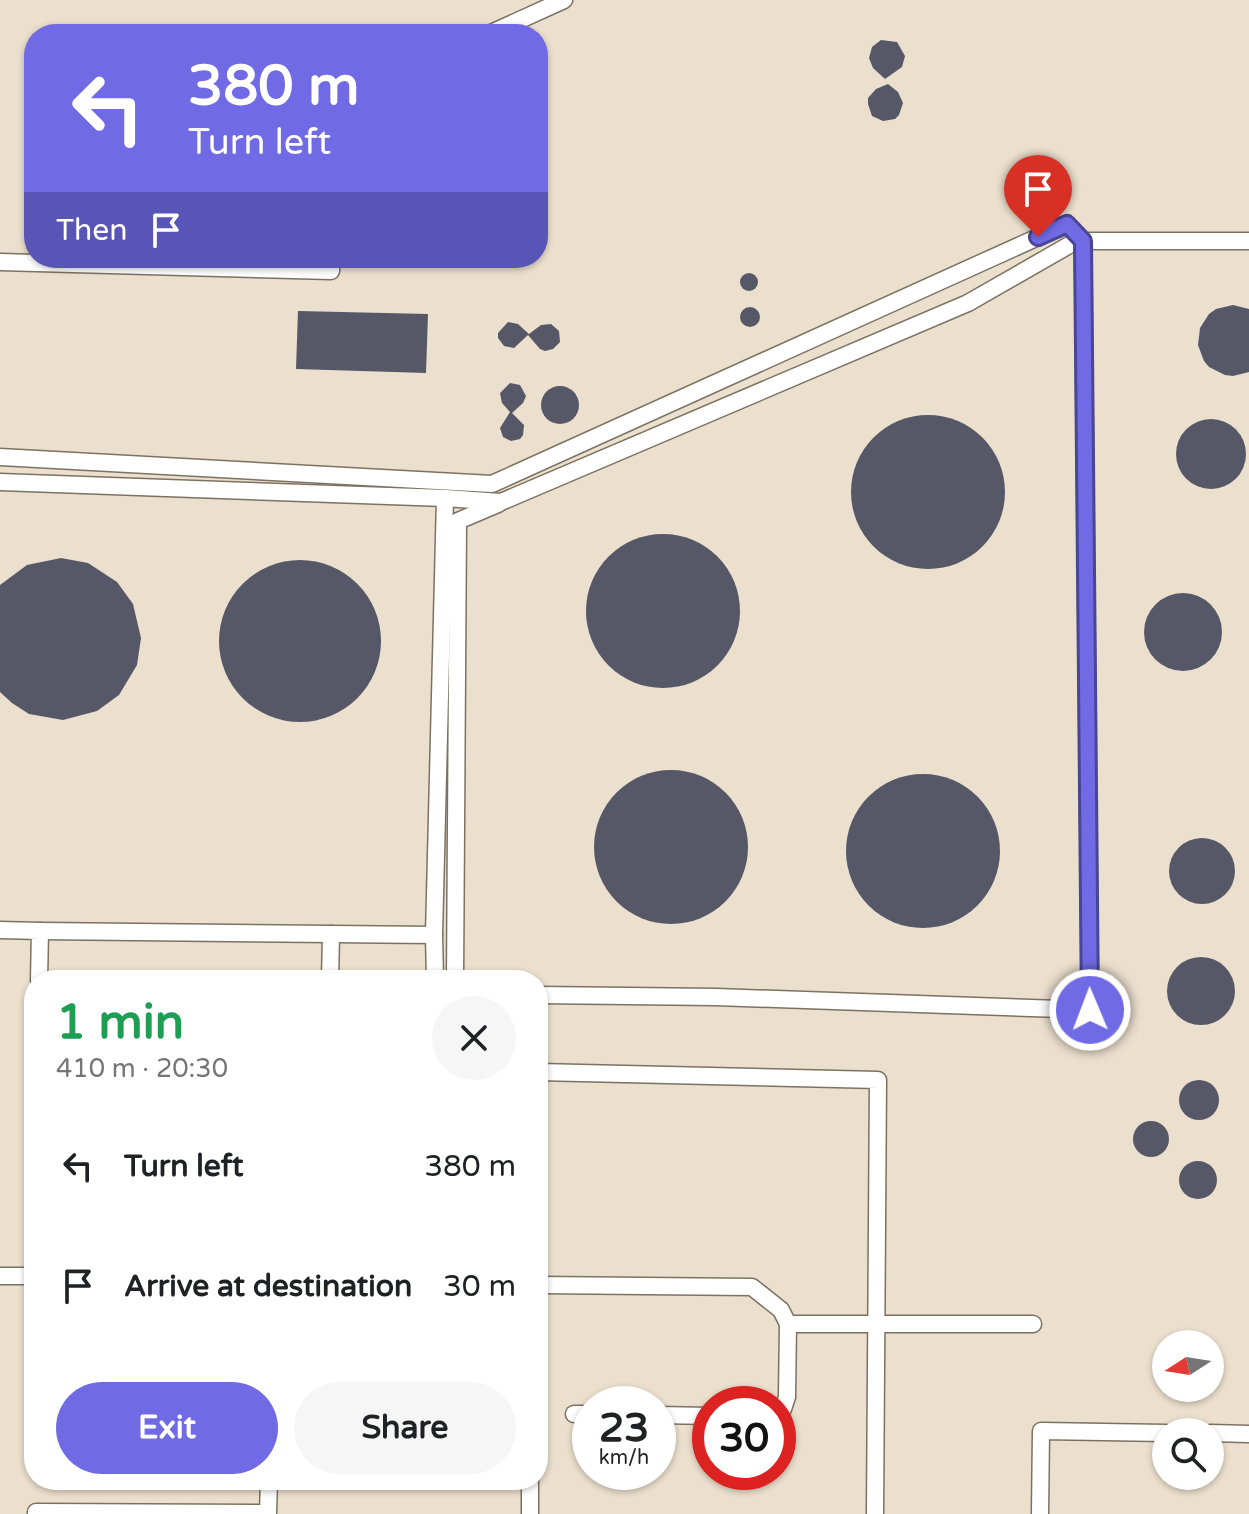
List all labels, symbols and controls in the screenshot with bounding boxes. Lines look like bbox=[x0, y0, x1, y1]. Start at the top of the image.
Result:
text: 380 m bbox=[188, 53, 359, 120]
icon: left bbox=[56, 56, 160, 160]
text: Turn left bbox=[188, 121, 331, 164]
pin bbox=[1004, 155, 1072, 237]
icon: arrive bbox=[1016, 167, 1060, 211]
icon: arrive bbox=[144, 208, 188, 252]
text: Then bbox=[56, 212, 128, 249]
position arrow bbox=[1048, 968, 1132, 1052]
text: 1 min bbox=[56, 994, 184, 1052]
button: close bbox=[432, 996, 516, 1080]
text: 410 m · 20:30 bbox=[56, 1053, 228, 1084]
icon: left bbox=[56, 1144, 100, 1188]
text: Turn left bbox=[124, 1148, 243, 1185]
text: 380 m bbox=[424, 1148, 516, 1185]
icon: arrive bbox=[56, 1264, 100, 1308]
text: Arrive at destination bbox=[124, 1268, 412, 1305]
text: 30 m bbox=[443, 1268, 516, 1305]
north arrow bbox=[1152, 1330, 1224, 1402]
map controls bbox=[1152, 1330, 1224, 1490]
button: Exit bbox=[56, 1382, 278, 1474]
button: Share bbox=[294, 1382, 516, 1474]
speed limit sign: 30 bbox=[692, 1386, 796, 1490]
text: 23 bbox=[599, 1404, 649, 1452]
button: search bbox=[1152, 1418, 1224, 1490]
text: km/h bbox=[599, 1446, 649, 1470]

